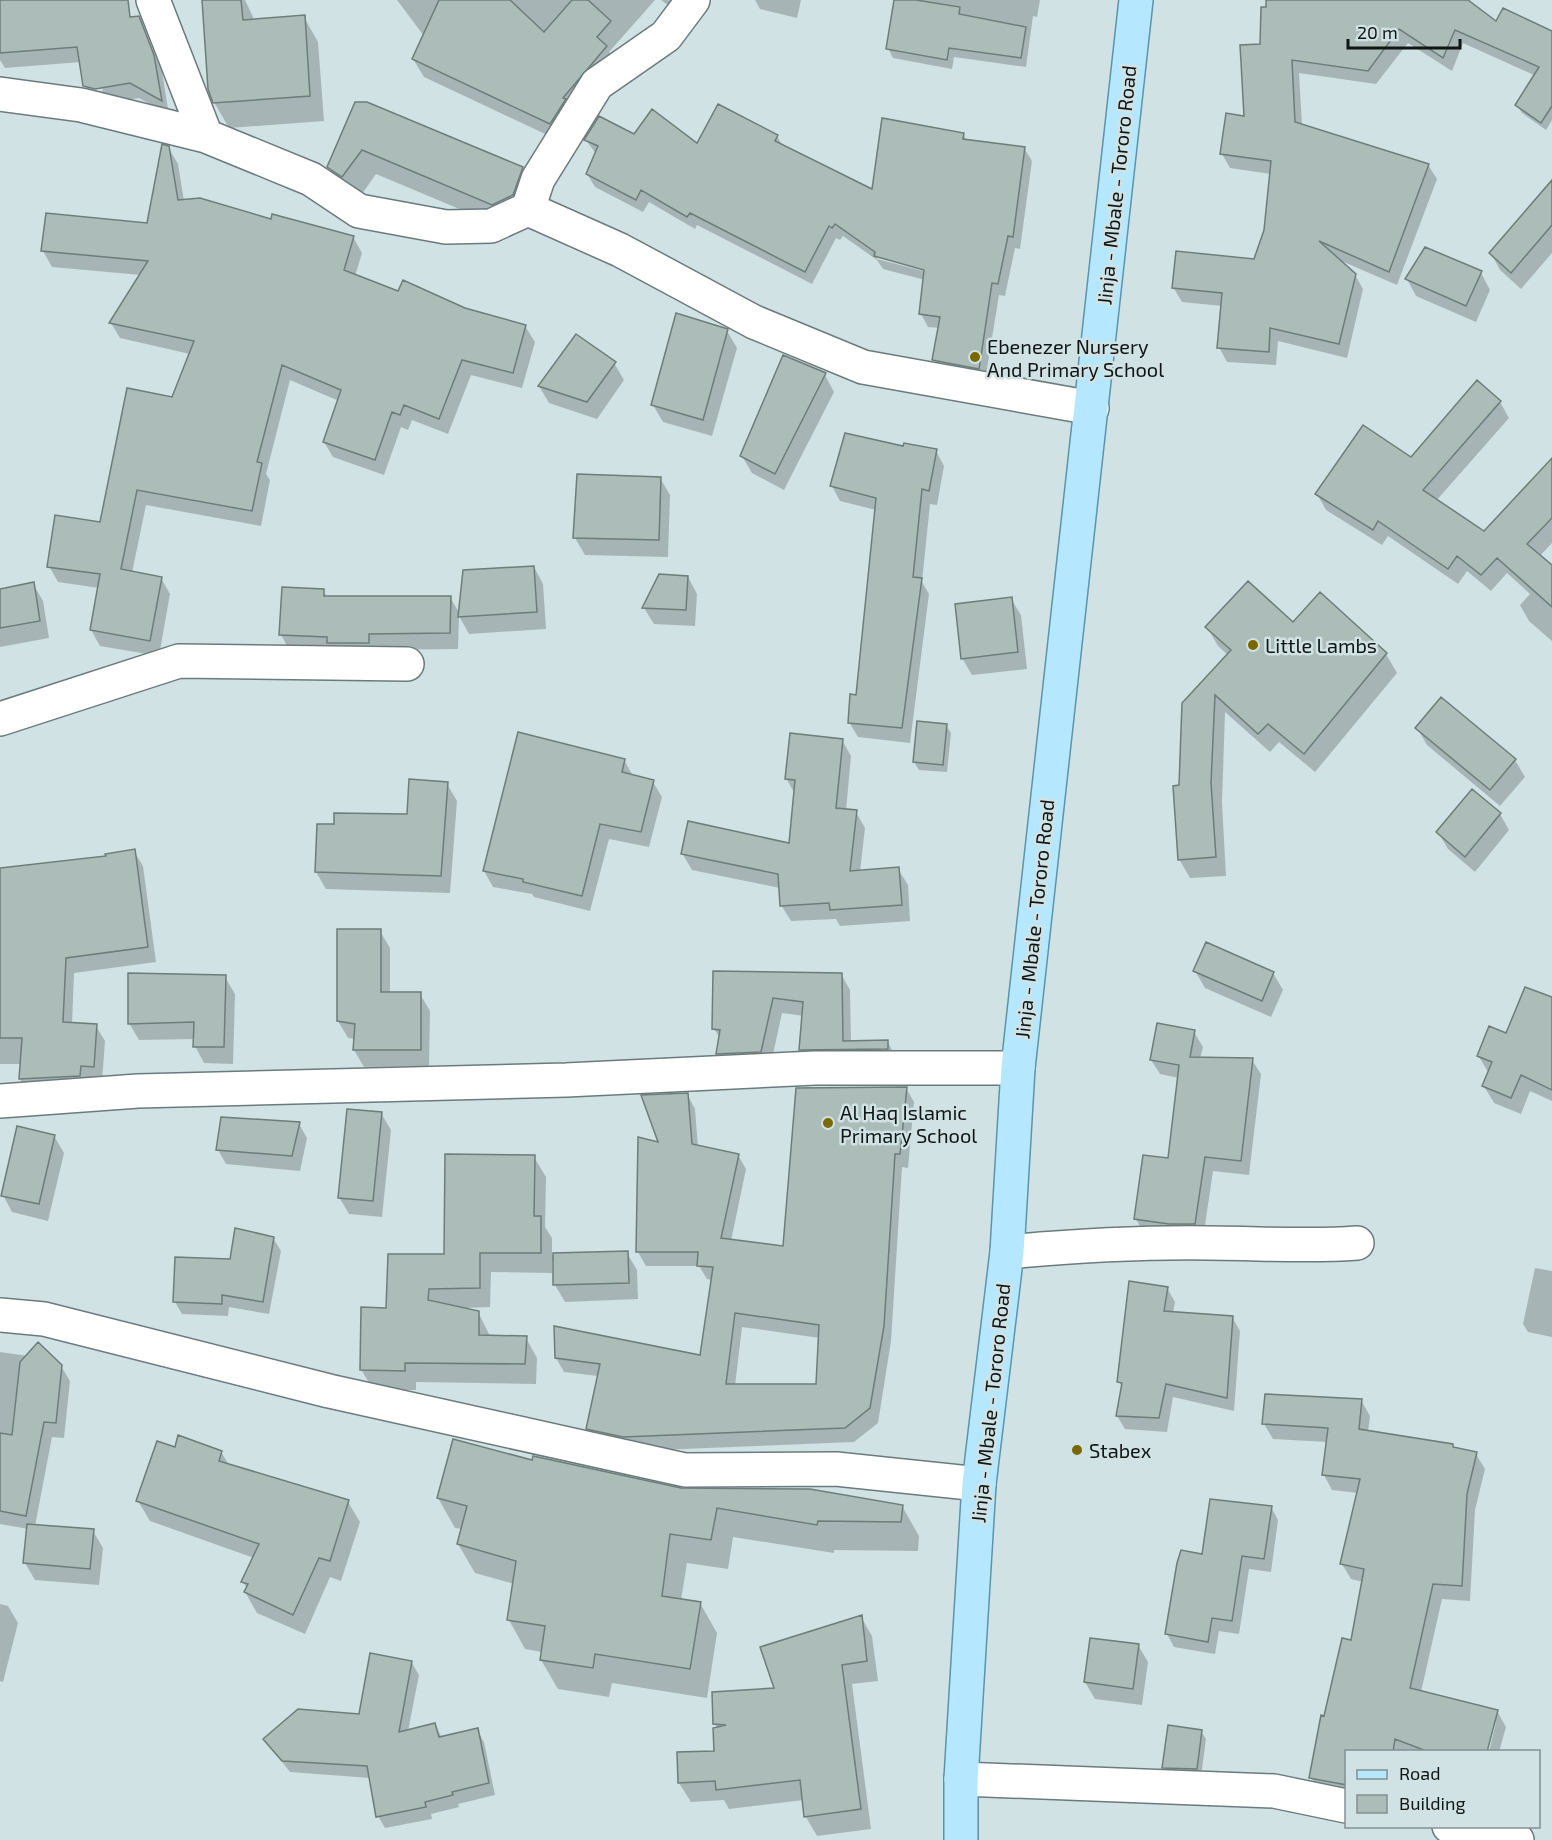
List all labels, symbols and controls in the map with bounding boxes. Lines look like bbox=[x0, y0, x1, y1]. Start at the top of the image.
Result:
scale bar bbox=[1348, 12, 1460, 50]
text: 20 m bbox=[1357, 21, 1398, 43]
street label: Jinja - Mbale - Tororo Road bbox=[1091, 64, 1141, 306]
place label: Ebenezer Nursery And Primary School bbox=[987, 334, 1164, 381]
marker: Ebenezer Nursery And Primary School bbox=[968, 350, 982, 364]
place label: Little Lambs bbox=[1265, 633, 1377, 657]
marker: Little Lambs bbox=[1246, 638, 1260, 652]
street label: Jinja - Mbale - Tororo Road bbox=[1009, 798, 1059, 1040]
place label: Al Haq Islamic Primary School bbox=[840, 1100, 977, 1147]
marker: Al Haq Islamic Primary School bbox=[821, 1116, 835, 1130]
street label: Jinja - Mbale - Tororo Road bbox=[965, 1282, 1015, 1524]
place label: Stabex bbox=[1089, 1438, 1152, 1462]
marker: Stabex bbox=[1070, 1443, 1084, 1457]
legend bbox=[1345, 1750, 1540, 1828]
text: Road bbox=[1399, 1762, 1440, 1784]
text: Building bbox=[1399, 1792, 1466, 1814]

